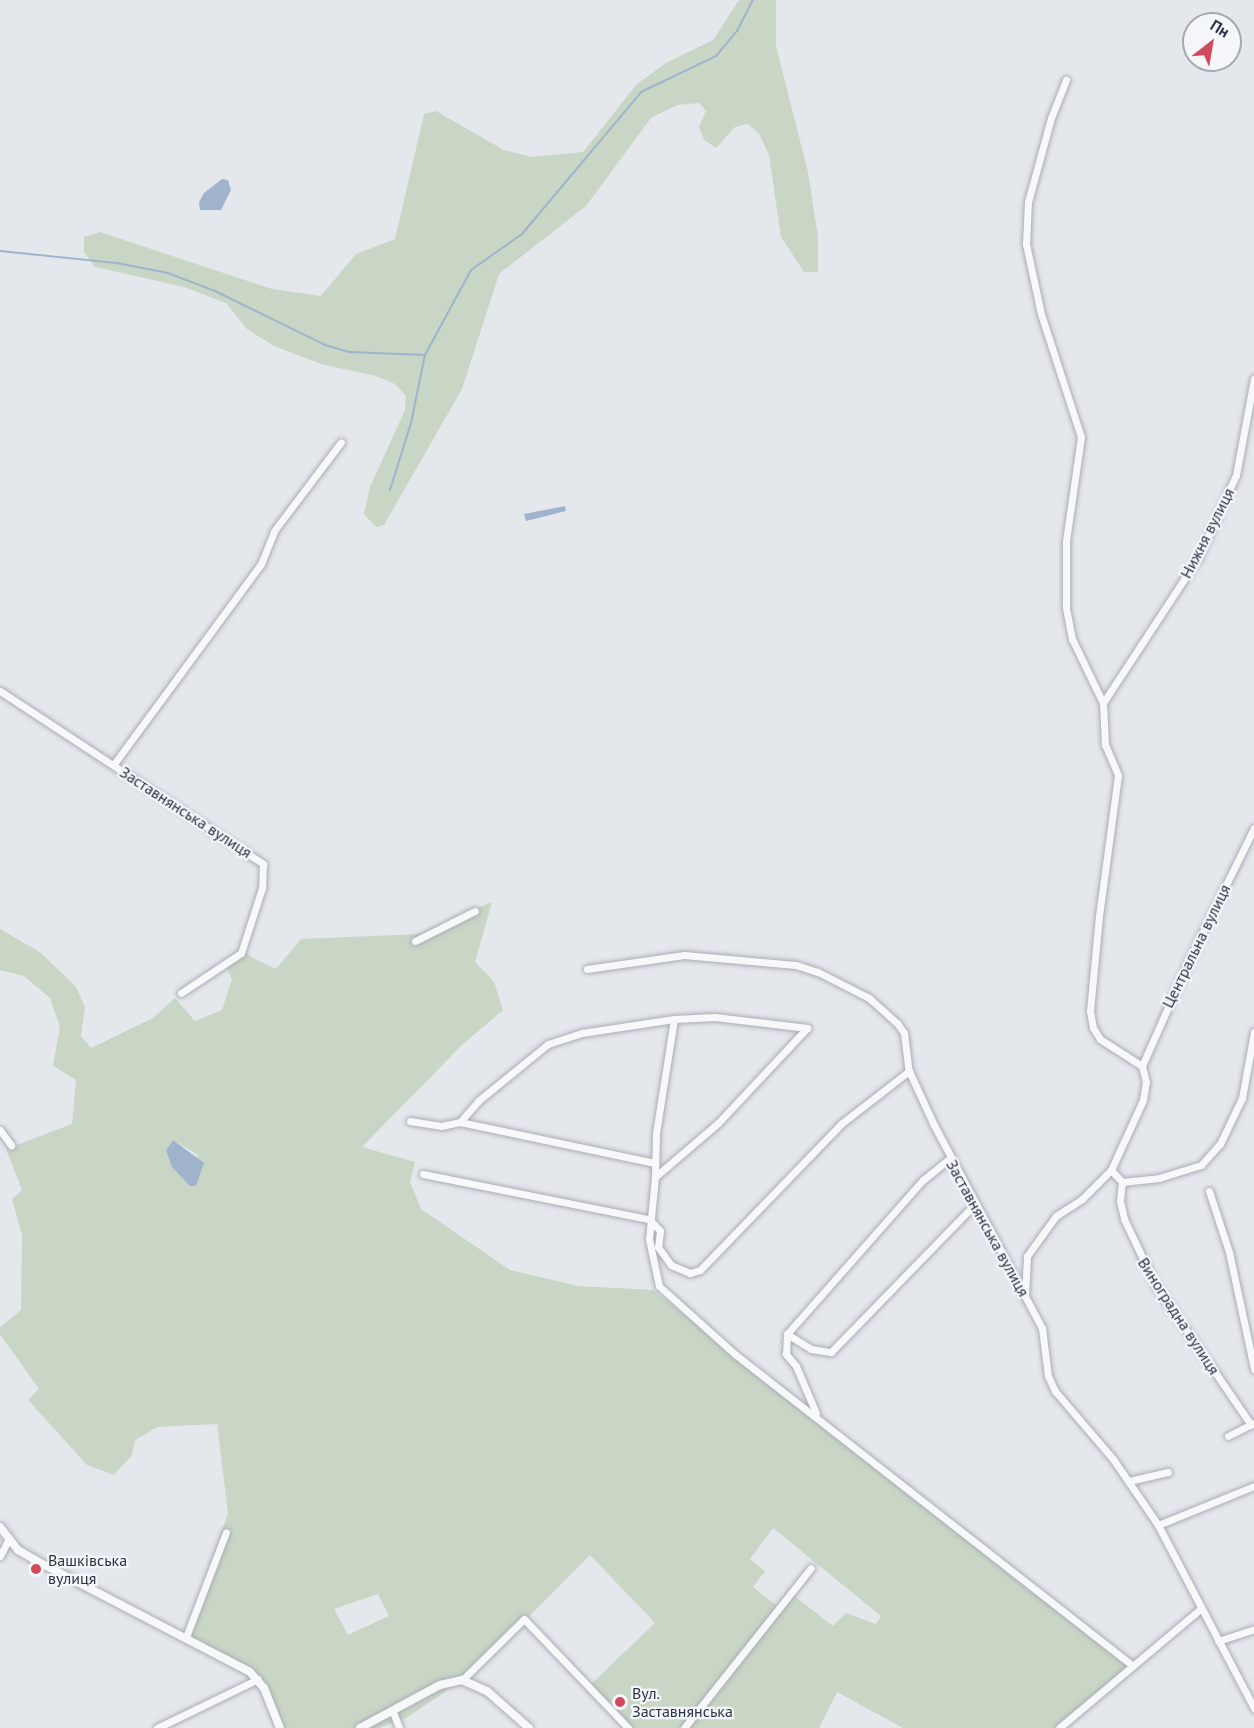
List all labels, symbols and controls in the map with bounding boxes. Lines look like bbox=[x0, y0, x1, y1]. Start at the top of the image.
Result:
north arrow bbox=[1182, 12, 1242, 72]
text: Пн bbox=[1207, 15, 1233, 42]
street label: Нижня вулиця bbox=[1176, 485, 1238, 581]
street label: Заставнянська вулиця bbox=[116, 762, 256, 862]
street label: Центральна вулиця bbox=[1158, 881, 1234, 1011]
street label: Заставнянська вулиця bbox=[942, 1156, 1034, 1300]
street label: Виноградна вулиця bbox=[1134, 1254, 1224, 1378]
place label: Вашківська вулиця bbox=[48, 1550, 127, 1588]
marker: Вашківська вулиця bbox=[29, 1562, 43, 1576]
place label: Вул. Заставнянська bbox=[632, 1683, 733, 1721]
marker: Вул. Заставнянська bbox=[613, 1695, 627, 1709]

